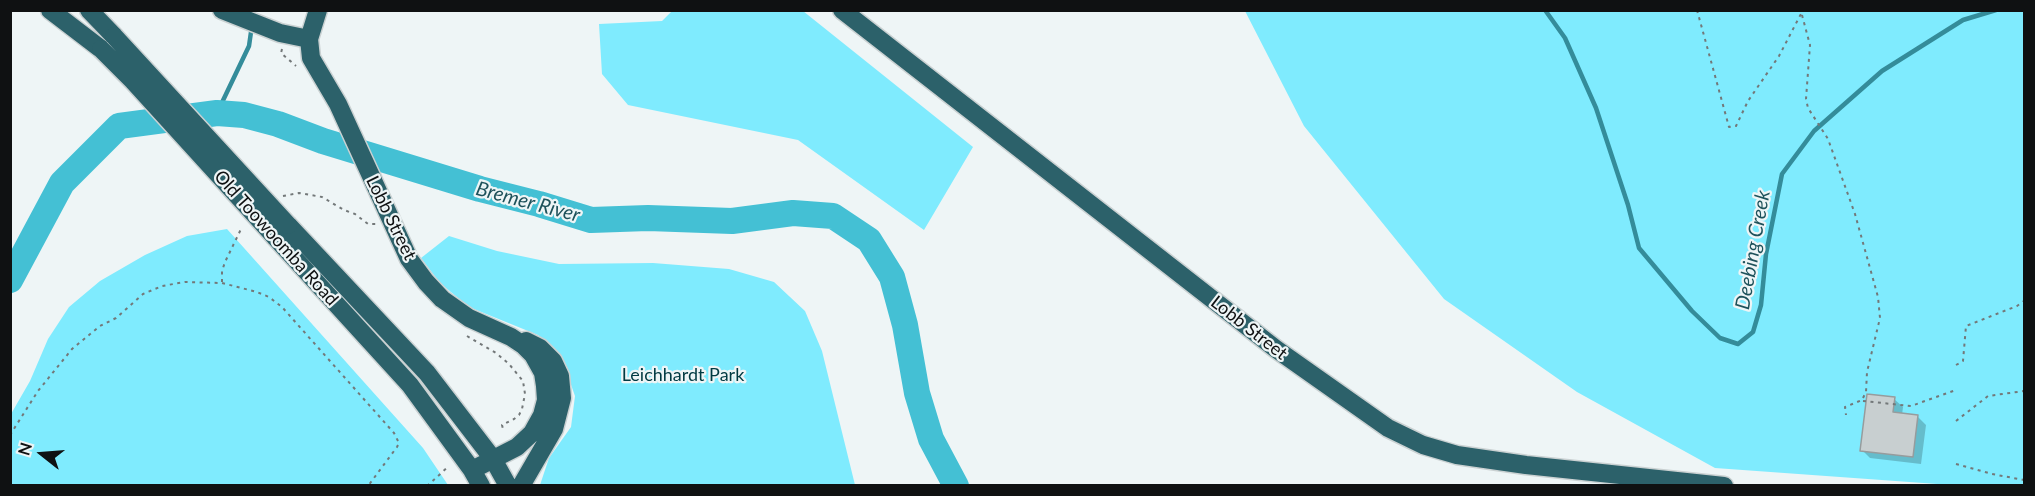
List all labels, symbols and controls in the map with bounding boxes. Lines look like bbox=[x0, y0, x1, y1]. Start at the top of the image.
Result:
street label: Old Toowoomba Road bbox=[210, 166, 342, 310]
street label: Lobb Street bbox=[361, 172, 421, 264]
water label: Bremer River bbox=[473, 177, 583, 227]
water label: Deebing Creek bbox=[1731, 188, 1775, 312]
street label: Lobb Street bbox=[1207, 291, 1291, 365]
park label: Leichhardt Park bbox=[622, 364, 744, 386]
north arrow bbox=[12, 424, 72, 484]
text: N bbox=[13, 440, 35, 457]

